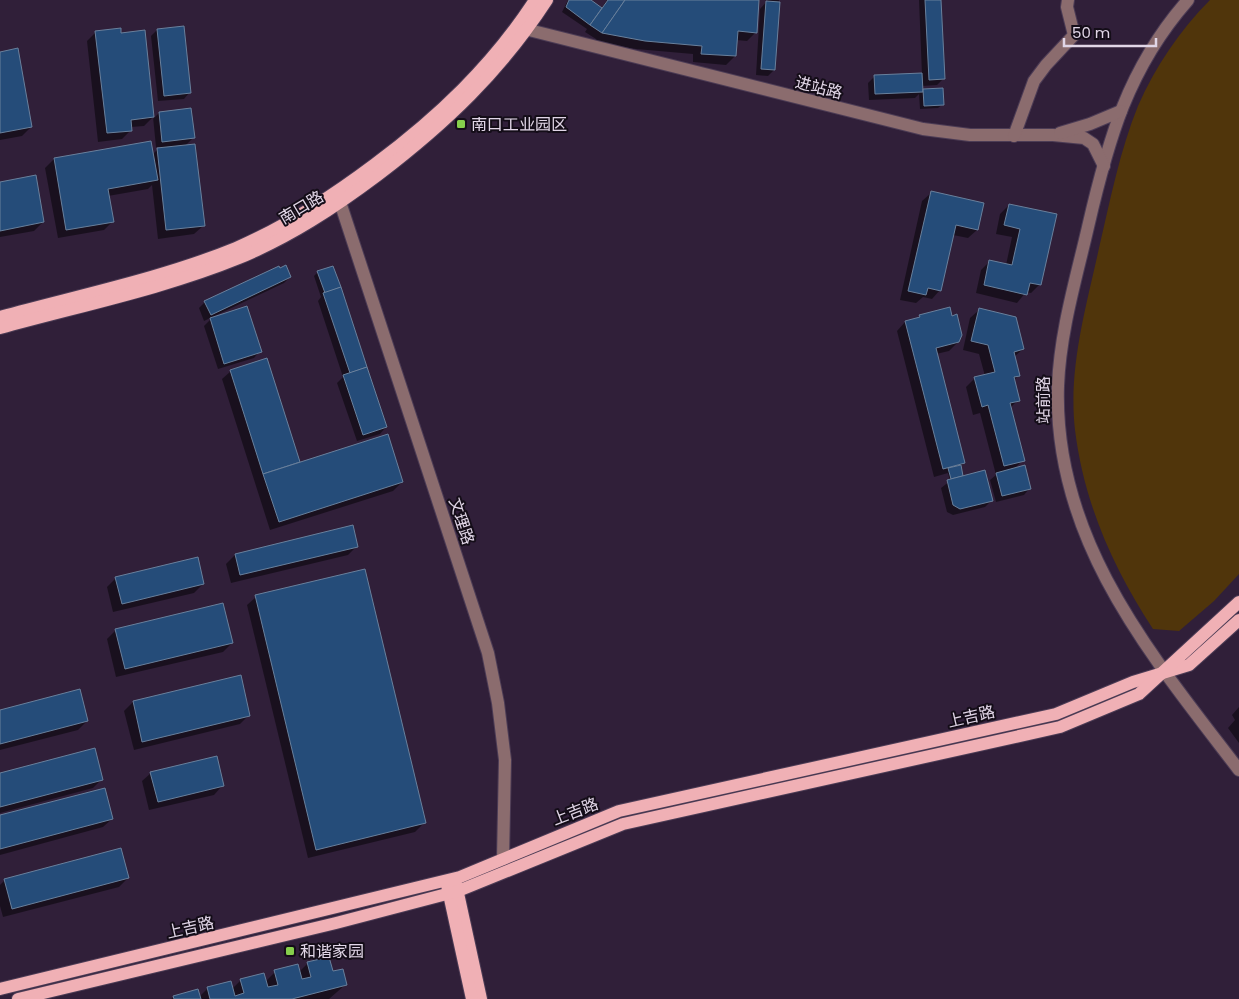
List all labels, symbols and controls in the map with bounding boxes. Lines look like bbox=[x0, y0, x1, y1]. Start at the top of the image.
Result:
scale bar bbox=[1064, 15, 1156, 47]
text: 50 m bbox=[1072, 22, 1110, 43]
street label: 进站路 bbox=[793, 71, 845, 104]
place label: 南口工业园区 bbox=[471, 113, 567, 136]
marker: 南口工业园区 bbox=[455, 118, 467, 130]
street label: 南口路 bbox=[275, 185, 328, 230]
street label: 站前路 bbox=[1032, 376, 1055, 424]
street label: 文理路 bbox=[443, 495, 480, 548]
street label: 上吉路 bbox=[945, 700, 997, 733]
street label: 上吉路 bbox=[549, 792, 602, 831]
street label: 上吉路 bbox=[164, 911, 216, 944]
place label: 和谐家园 bbox=[300, 940, 364, 963]
marker: 和谐家园 bbox=[284, 945, 296, 957]

